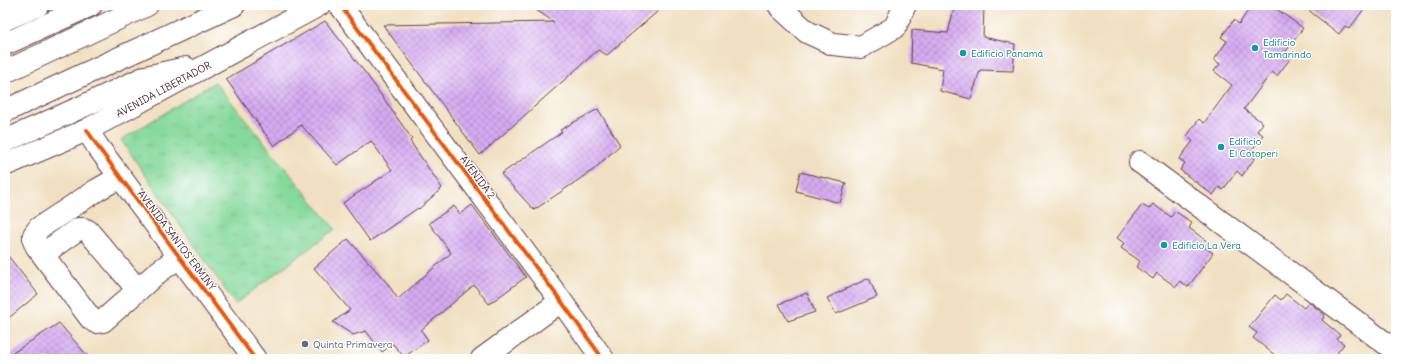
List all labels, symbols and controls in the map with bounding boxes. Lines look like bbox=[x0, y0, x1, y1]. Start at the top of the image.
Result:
place label: Edificio Tamarindo bbox=[1263, 36, 1312, 61]
marker: Edificio Tamarindo bbox=[1250, 43, 1260, 53]
place label: Edificio Panamá bbox=[971, 47, 1043, 60]
marker: Edificio Panamá bbox=[958, 48, 968, 58]
street label: AVENIDA LIBERTADOR bbox=[114, 58, 214, 120]
place label: Edificio El Cotoperí bbox=[1229, 135, 1278, 160]
marker: Edificio El Cotoperí bbox=[1216, 142, 1226, 152]
street label: AVENIDA 2 bbox=[457, 153, 498, 202]
street label: AVENIDA SANTOS ERMINY bbox=[135, 188, 219, 293]
place label: Edificio La Vera bbox=[1172, 239, 1241, 252]
marker: Edificio La Vera bbox=[1159, 240, 1169, 250]
place label: Quinta Primavera bbox=[313, 338, 393, 351]
marker: Quinta Primavera bbox=[300, 339, 310, 349]

